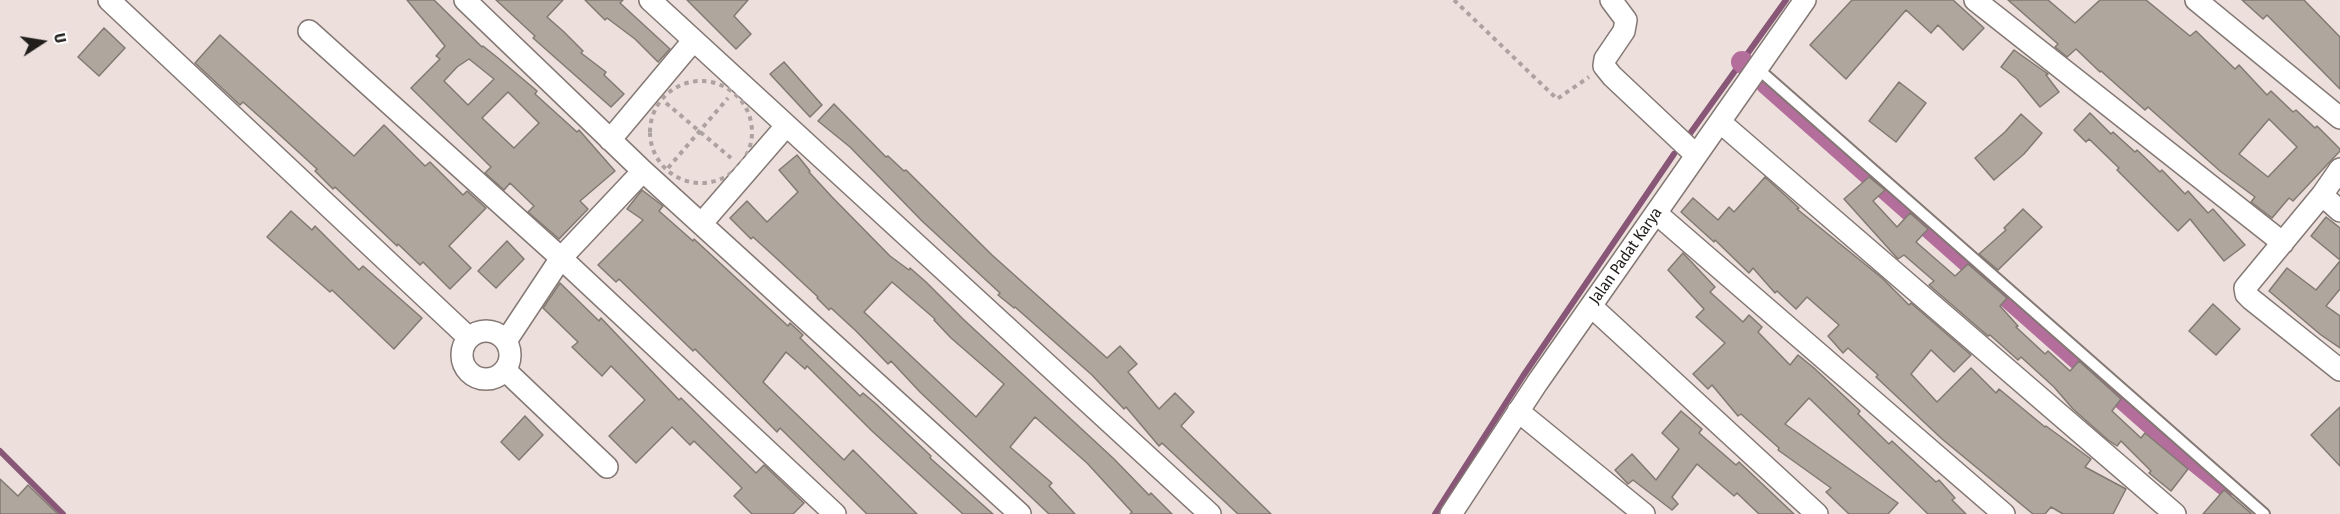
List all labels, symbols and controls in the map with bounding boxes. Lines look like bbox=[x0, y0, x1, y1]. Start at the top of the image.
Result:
north arrow bbox=[12, 12, 72, 72]
text: U bbox=[50, 32, 70, 45]
street label: Jalan Padat Karya bbox=[1586, 204, 1666, 308]

